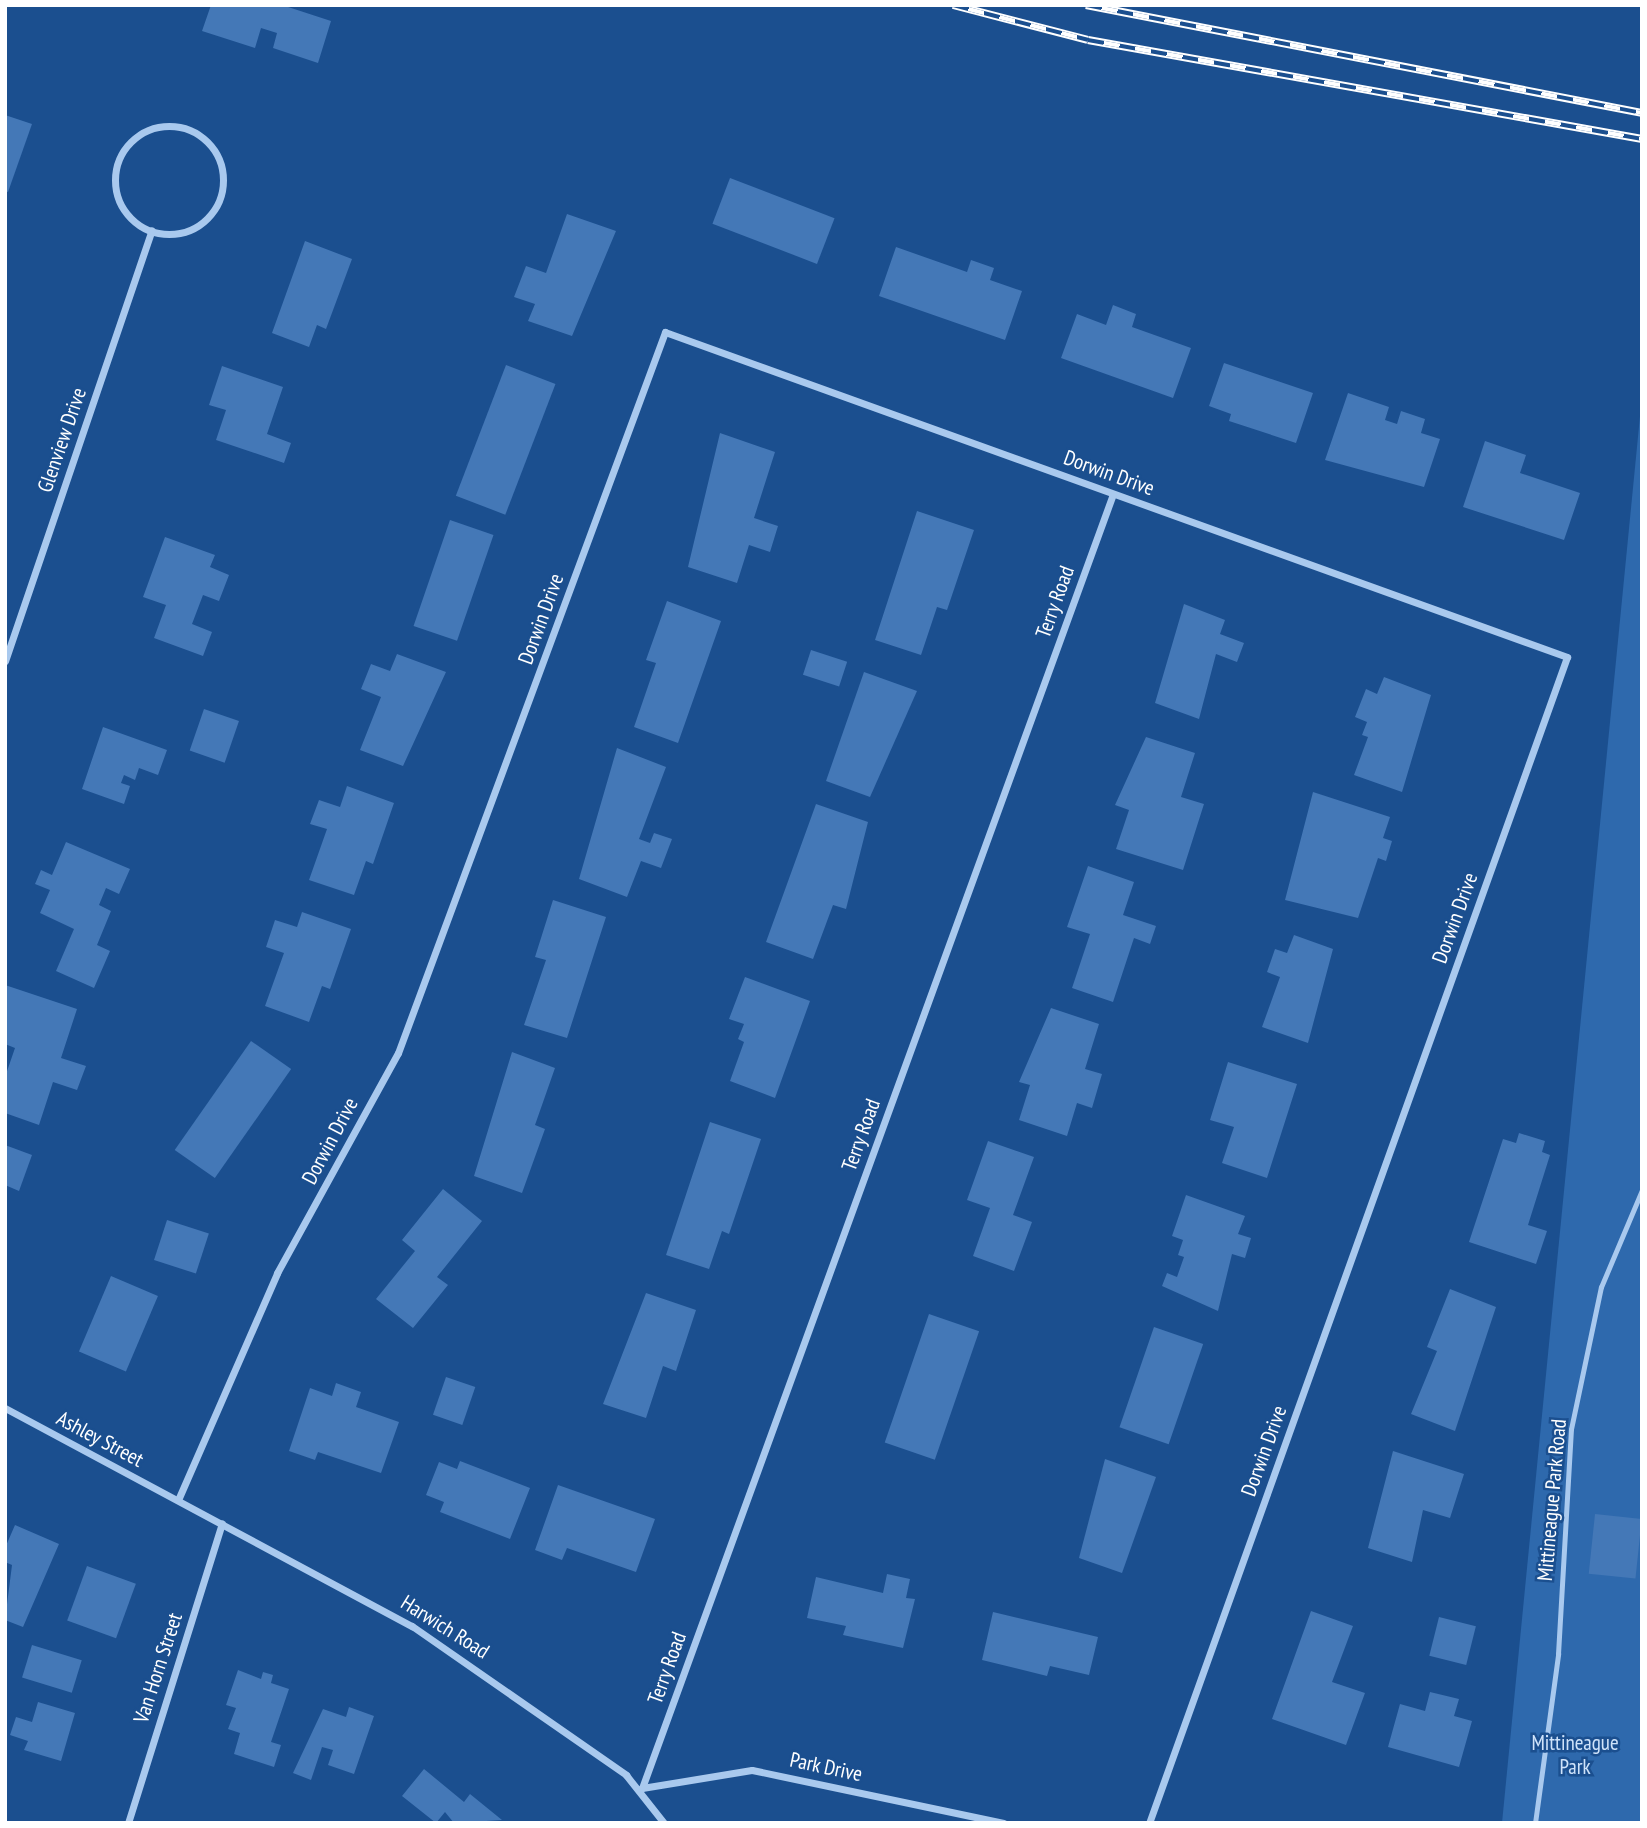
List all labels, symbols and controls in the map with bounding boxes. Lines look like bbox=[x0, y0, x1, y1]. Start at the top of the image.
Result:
street label: Glenview Drive bbox=[32, 384, 92, 496]
street label: Dorwin Drive bbox=[1060, 445, 1158, 501]
street label: Terry Road bbox=[1030, 562, 1080, 642]
street label: Dorwin Drive bbox=[513, 570, 569, 668]
street label: Dorwin Drive bbox=[1427, 869, 1483, 967]
street label: Dorwin Drive bbox=[297, 1093, 363, 1189]
street label: Terry Road bbox=[836, 1095, 886, 1175]
street label: Dorwin Drive bbox=[1236, 1402, 1292, 1500]
street label: Ashley Street bbox=[52, 1406, 148, 1472]
street label: Mittineague Park Road bbox=[1532, 1418, 1572, 1582]
street label: Harwich Road bbox=[396, 1590, 494, 1664]
street label: Van Horn Street bbox=[128, 1610, 188, 1726]
street label: Terry Road bbox=[642, 1628, 692, 1708]
park label: Mittineague Park bbox=[1531, 1730, 1619, 1780]
street label: Park Drive bbox=[787, 1747, 865, 1787]

